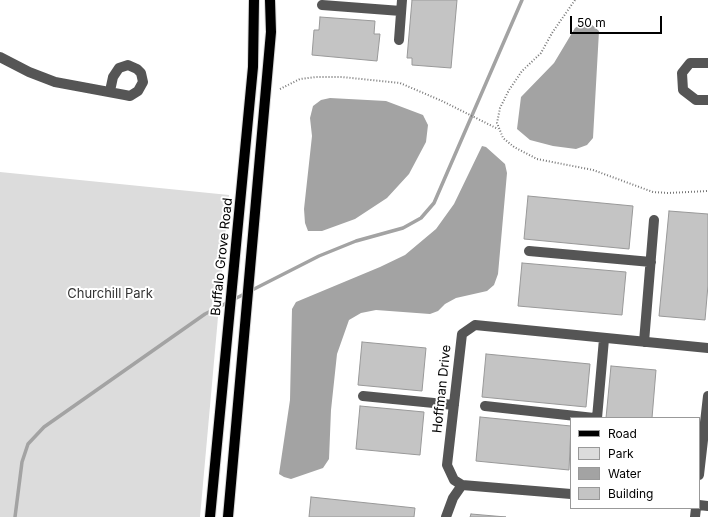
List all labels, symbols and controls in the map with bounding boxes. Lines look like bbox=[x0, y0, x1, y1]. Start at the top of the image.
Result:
scale bar bbox=[572, 8, 664, 34]
text: 50 m bbox=[577, 15, 606, 30]
street label: Buffalo Grove Road bbox=[208, 197, 236, 317]
park label: Churchill Park bbox=[67, 286, 153, 302]
street label: Hoffman Drive bbox=[430, 344, 454, 434]
legend bbox=[570, 417, 700, 509]
text: Road bbox=[608, 426, 637, 441]
text: Park bbox=[608, 446, 634, 461]
text: Water bbox=[608, 466, 641, 481]
text: Building bbox=[608, 486, 653, 501]

